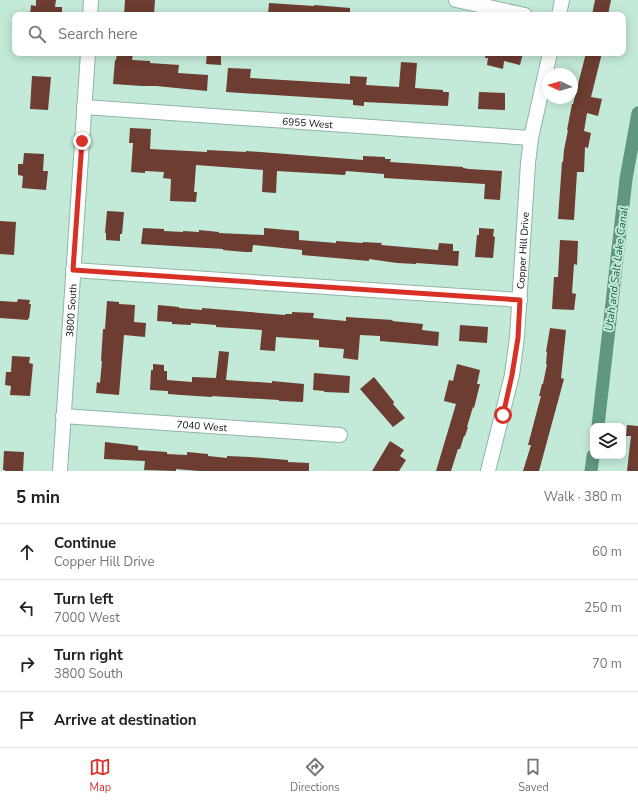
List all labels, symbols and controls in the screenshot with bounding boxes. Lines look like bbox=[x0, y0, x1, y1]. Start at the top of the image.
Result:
search box bbox=[12, 12, 626, 56]
icon: search bbox=[26, 23, 48, 45]
text: Search here bbox=[58, 24, 138, 44]
north arrow bbox=[542, 68, 578, 104]
street label: 6955 West bbox=[282, 115, 334, 132]
route end bbox=[73, 132, 91, 150]
water label: Utah and Salt Lake Canal bbox=[601, 206, 632, 332]
street label: Copper Hill Drive bbox=[514, 211, 533, 290]
street label: 3800 South bbox=[63, 283, 81, 337]
route start bbox=[494, 406, 512, 424]
street label: 7040 West bbox=[176, 418, 228, 435]
map controls bbox=[590, 423, 626, 459]
button: layers bbox=[590, 423, 626, 459]
text: 5 min bbox=[16, 486, 60, 509]
text: Walk · 380 m bbox=[544, 488, 622, 506]
text: Continue bbox=[54, 533, 116, 553]
icon: ahead bbox=[16, 541, 38, 563]
text: 60 m bbox=[592, 543, 622, 561]
text: Copper Hill Drive bbox=[54, 553, 154, 571]
text: Turn left bbox=[54, 589, 113, 609]
icon: left bbox=[16, 597, 38, 619]
text: 250 m bbox=[584, 599, 622, 617]
text: 7000 West bbox=[54, 609, 120, 627]
text: Turn right bbox=[54, 645, 123, 665]
icon: right bbox=[16, 653, 38, 675]
text: 70 m bbox=[592, 655, 622, 673]
text: 3800 South bbox=[54, 665, 123, 683]
icon: arrive bbox=[16, 709, 38, 731]
text: Arrive at destination bbox=[54, 710, 197, 730]
tab: Map bbox=[89, 756, 111, 795]
tab: Directions bbox=[290, 756, 340, 795]
tab: Saved bbox=[518, 756, 549, 795]

